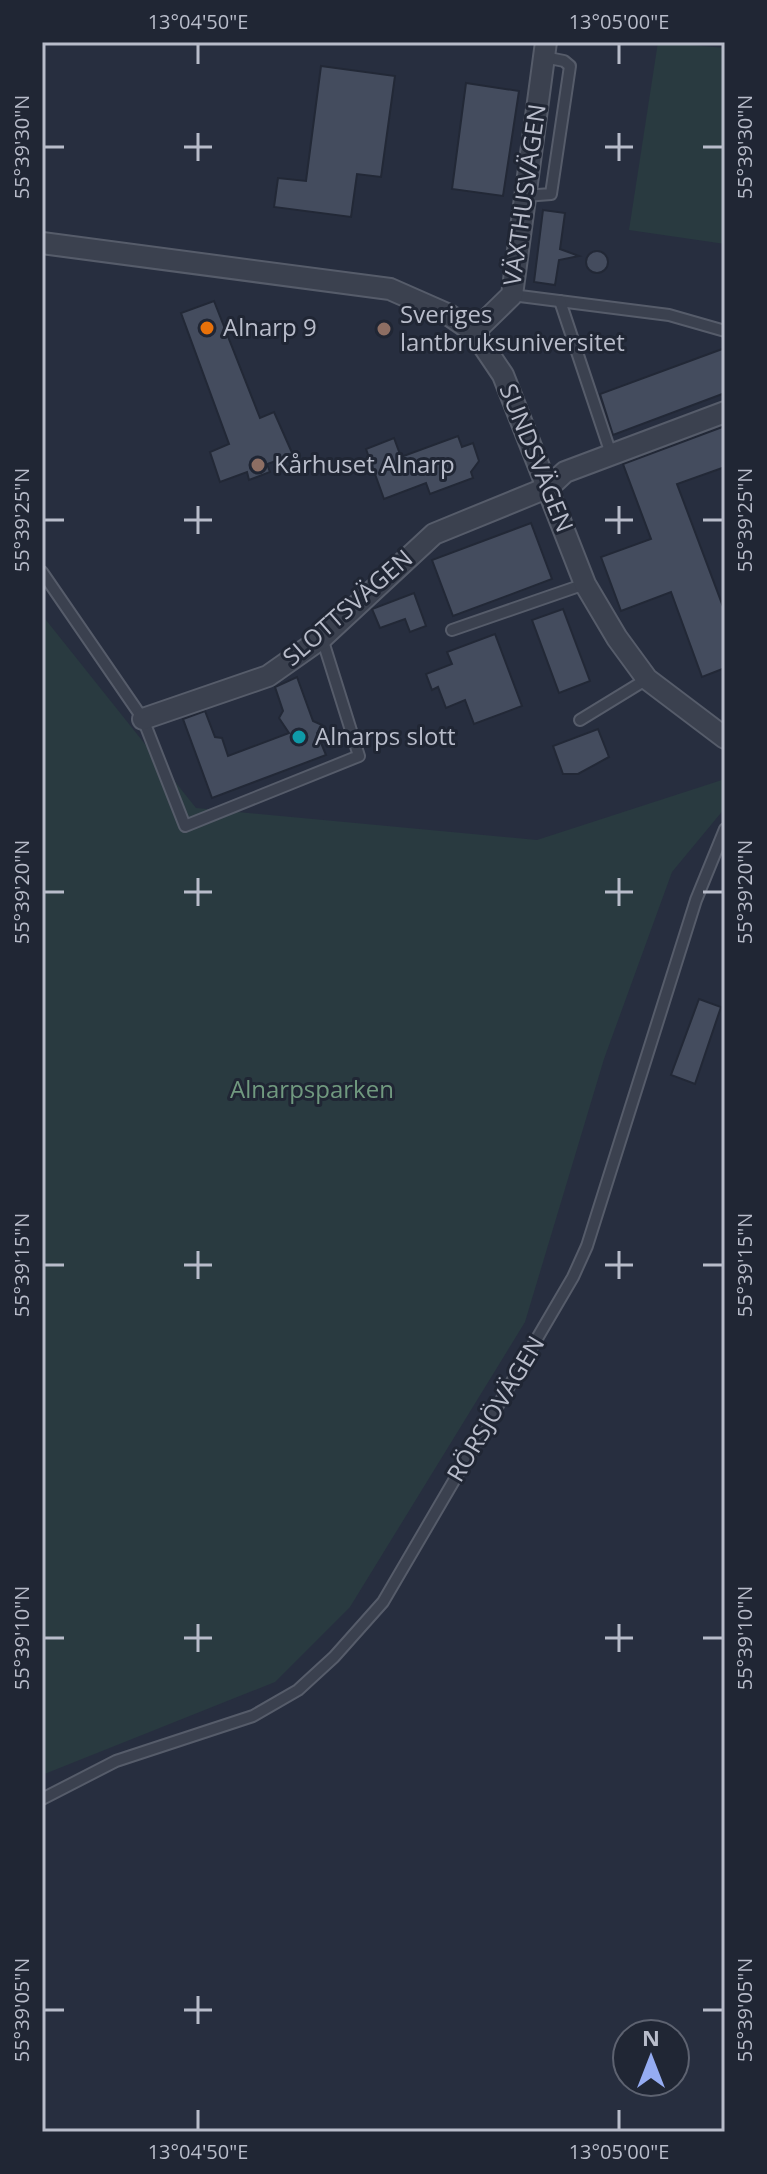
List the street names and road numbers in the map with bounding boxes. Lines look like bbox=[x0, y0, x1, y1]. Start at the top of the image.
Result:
street label: VÄXTHUSVÄGEN bbox=[494, 102, 553, 288]
street label: SUNDSVÄGEN bbox=[493, 378, 582, 537]
street label: SLOTTSVÄGEN bbox=[275, 541, 419, 673]
street label: RÖRSJÖVÄGEN bbox=[438, 1329, 551, 1487]

